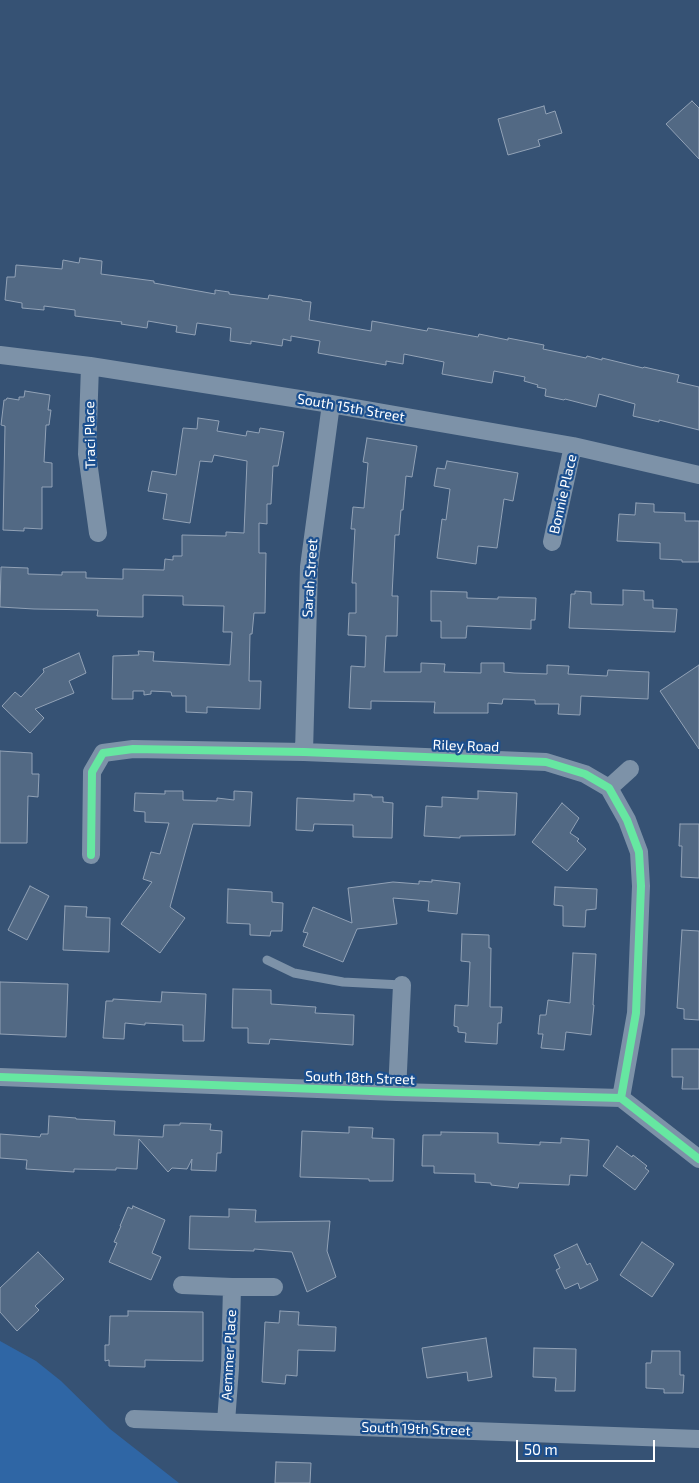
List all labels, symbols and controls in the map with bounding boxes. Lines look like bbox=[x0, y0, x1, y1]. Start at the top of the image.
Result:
street label: South 15th Street bbox=[296, 390, 406, 426]
street label: Traci Place bbox=[81, 401, 99, 469]
street label: Bonnie Place bbox=[546, 452, 580, 536]
street label: Sarah Street bbox=[299, 538, 321, 618]
street label: Riley Road bbox=[432, 736, 500, 756]
street label: South 18th Street bbox=[305, 1068, 415, 1088]
street label: Aemmer Place bbox=[218, 1309, 240, 1401]
street label: South 19th Street bbox=[361, 1419, 471, 1439]
scale bar bbox=[519, 1430, 658, 1462]
text: 50 m bbox=[524, 1440, 558, 1458]

